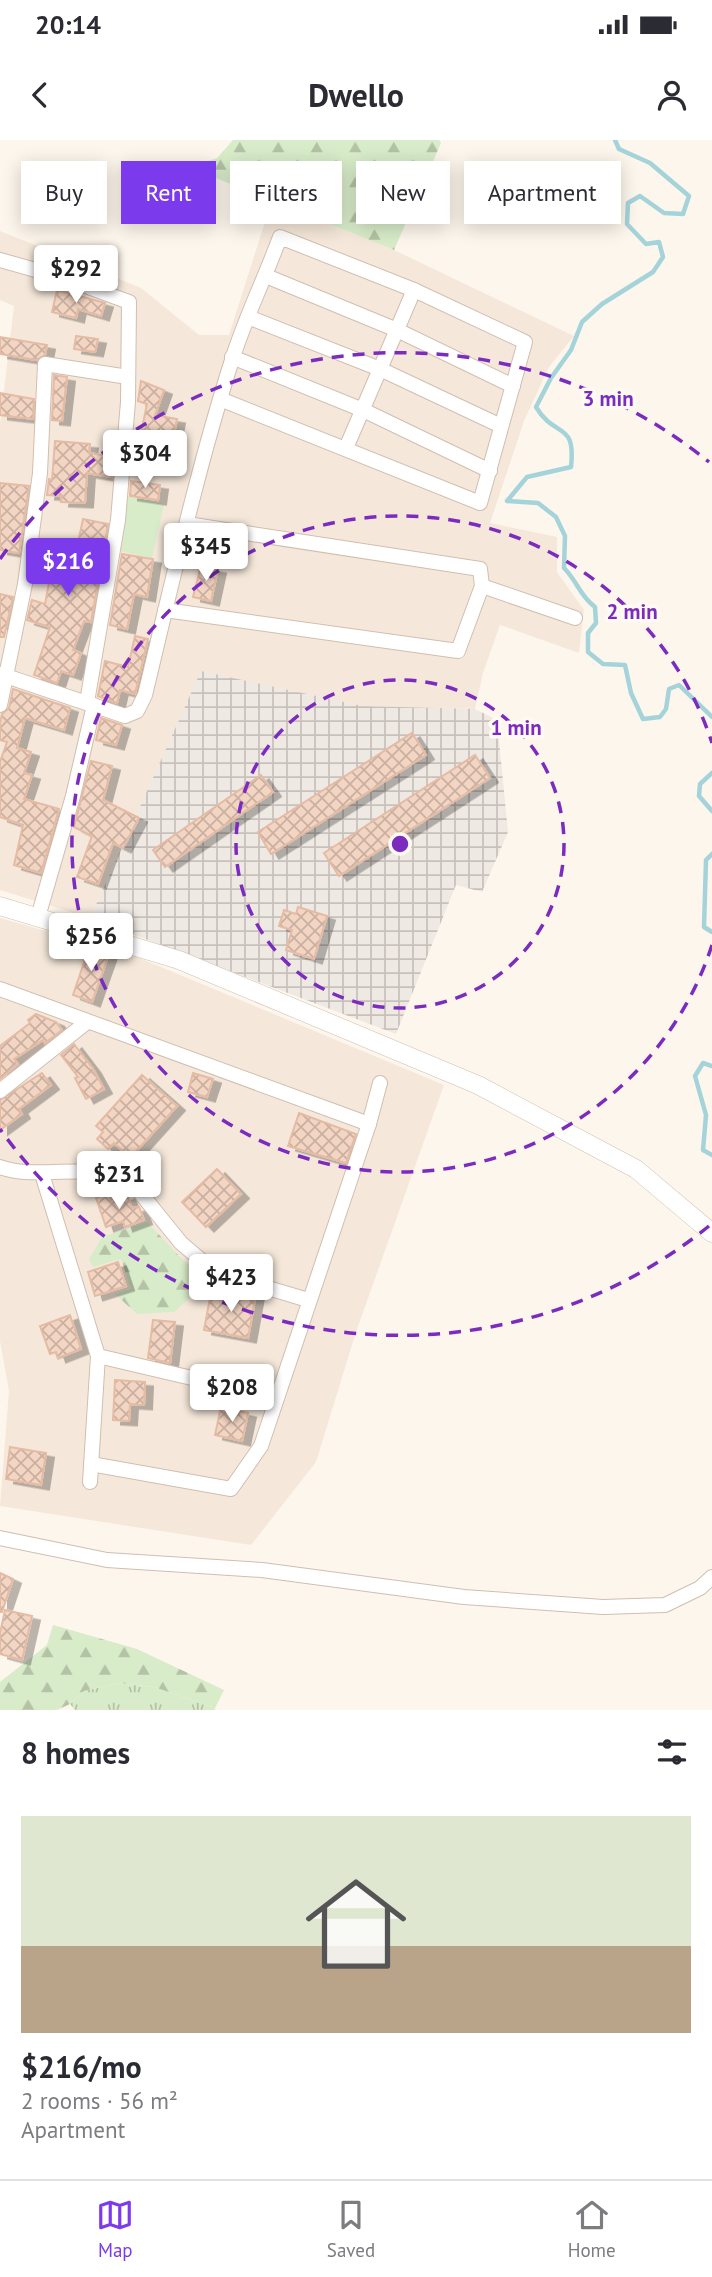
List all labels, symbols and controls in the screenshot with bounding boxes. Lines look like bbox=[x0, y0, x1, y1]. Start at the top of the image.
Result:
text: 20:14 bbox=[35, 8, 101, 41]
text: Dwello bbox=[308, 74, 404, 116]
icon: back bbox=[21, 76, 59, 114]
icon: person bbox=[653, 76, 691, 114]
chip: Buy bbox=[21, 161, 107, 224]
chip: Rent bbox=[121, 161, 216, 224]
chip: Filters bbox=[230, 161, 342, 224]
chip: New bbox=[356, 161, 450, 224]
chip: Apartment bbox=[464, 161, 621, 224]
pin: $292 bbox=[35, 246, 117, 305]
text: $292 bbox=[50, 253, 102, 282]
text: 3 min bbox=[582, 385, 634, 412]
pin: $304 bbox=[104, 430, 186, 490]
text: $304 bbox=[119, 438, 171, 467]
pin: $345 bbox=[165, 524, 247, 583]
text: $345 bbox=[180, 531, 232, 560]
pin: $216 bbox=[27, 538, 109, 598]
text: $216 bbox=[42, 546, 94, 575]
text: 2 min bbox=[606, 598, 658, 625]
text: 1 min bbox=[490, 714, 542, 741]
centre of rings bbox=[388, 832, 412, 856]
pin: $256 bbox=[50, 914, 132, 973]
text: $256 bbox=[65, 921, 117, 950]
pin: $231 bbox=[78, 1152, 160, 1211]
text: $231 bbox=[93, 1159, 145, 1188]
pin: $423 bbox=[190, 1254, 272, 1314]
text: $423 bbox=[205, 1262, 257, 1291]
pin: $208 bbox=[191, 1364, 273, 1424]
text: $208 bbox=[206, 1372, 258, 1401]
text: 8 homes bbox=[21, 1733, 130, 1772]
icon: filters bbox=[653, 1733, 691, 1771]
icon: home bbox=[293, 1861, 419, 1987]
text: $216/mo bbox=[21, 2047, 142, 2086]
text: 2 rooms · 56 m² bbox=[21, 2086, 178, 2115]
text: Apartment bbox=[21, 2115, 125, 2144]
tab: Map bbox=[96, 2196, 134, 2262]
tab: Saved bbox=[327, 2196, 375, 2262]
tab: Home bbox=[568, 2196, 616, 2262]

